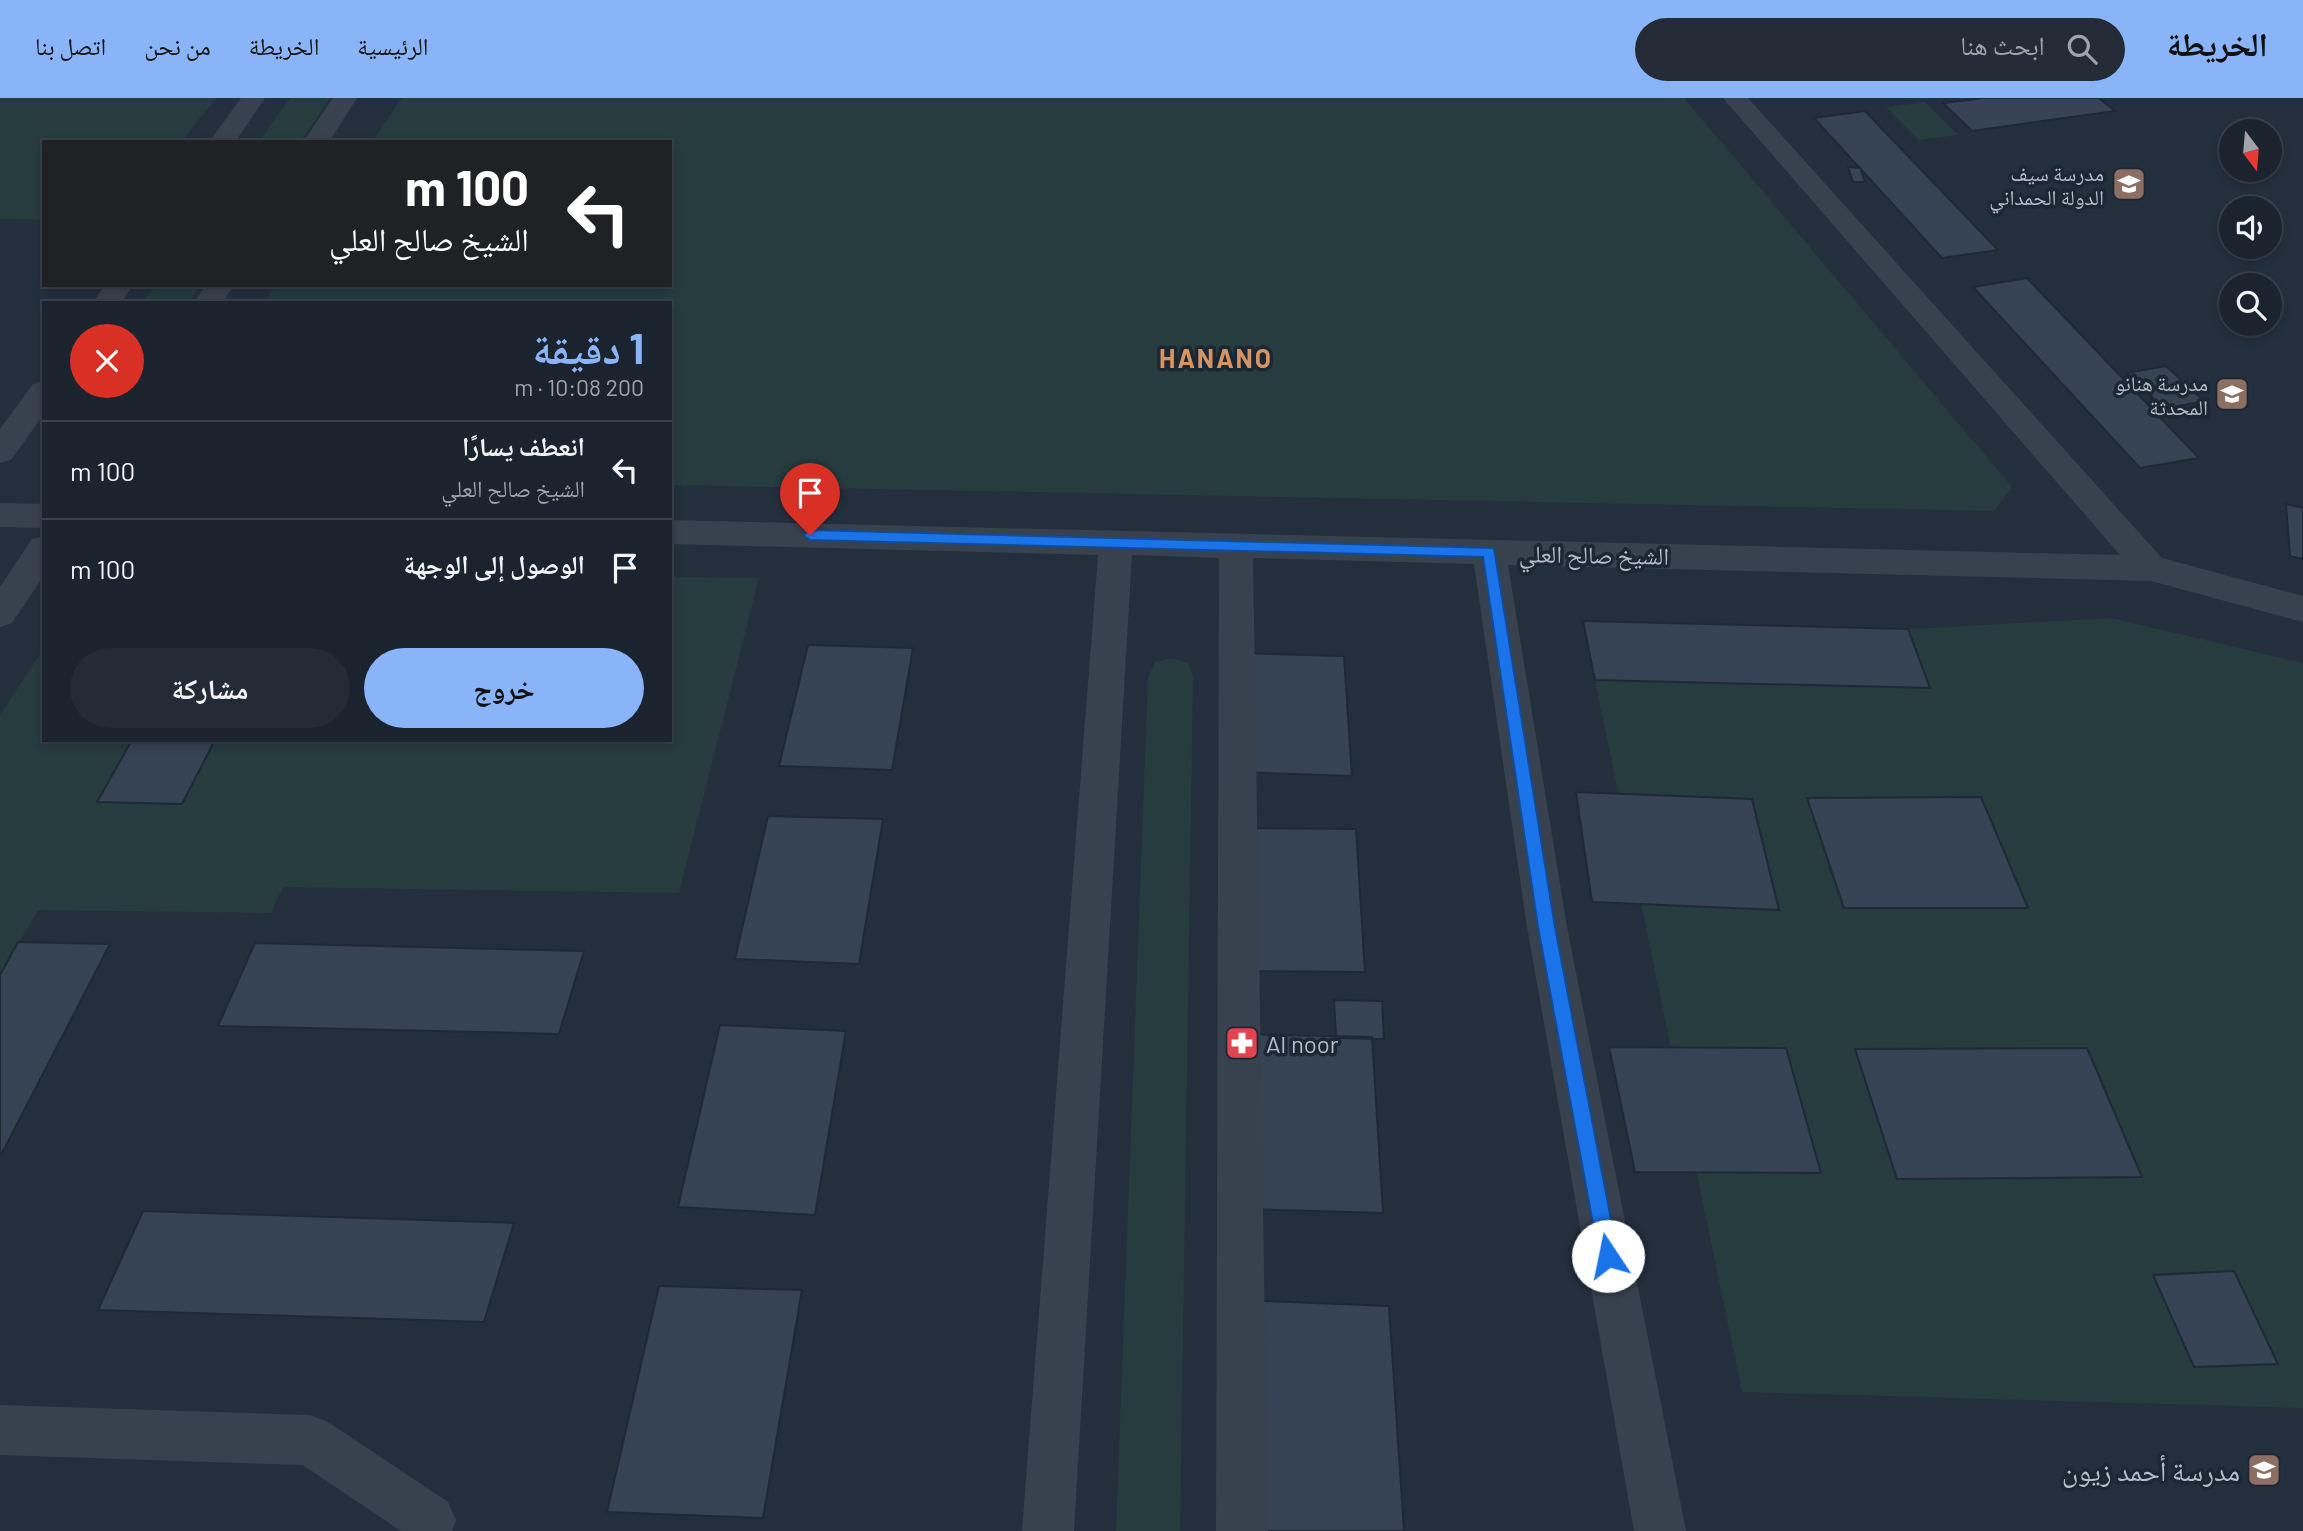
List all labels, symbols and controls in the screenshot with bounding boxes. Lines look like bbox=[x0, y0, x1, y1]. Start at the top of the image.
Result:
search box bbox=[1635, 18, 2125, 81]
text: الخريطة bbox=[2167, 23, 2268, 63]
text: ابحث هنا bbox=[1960, 29, 2045, 60]
icon: search bbox=[2063, 30, 2101, 68]
text: اتصل بنا bbox=[35, 31, 106, 60]
text: من نحن bbox=[144, 31, 211, 60]
text: الخريطة bbox=[249, 31, 319, 60]
text: الرئيسية bbox=[357, 31, 429, 60]
north arrow bbox=[2219, 119, 2282, 182]
map controls bbox=[2219, 119, 2282, 336]
text: 100 m bbox=[405, 157, 529, 216]
place label: مدرسة سيف الدولة الحمداني bbox=[1989, 160, 2104, 214]
school or university icon: مدرسة سيف الدولة الحمداني bbox=[2110, 165, 2148, 203]
icon: left bbox=[553, 168, 644, 259]
button: sound bbox=[2219, 196, 2282, 259]
text: الشيخ صالح العلي bbox=[329, 219, 529, 257]
button: search bbox=[2219, 273, 2282, 336]
text: 1 دقيقة bbox=[533, 322, 644, 372]
button: close bbox=[70, 324, 144, 398]
district label: HANANO bbox=[1159, 342, 1273, 373]
place label: مدرسة هنانو المحدثة bbox=[2115, 370, 2208, 419]
text: 200 m · 10:08 bbox=[514, 373, 644, 401]
school or university icon: مدرسة هنانو المحدثة bbox=[2213, 375, 2251, 413]
text: انعطف يسارًا bbox=[462, 430, 585, 461]
icon: left bbox=[606, 451, 644, 489]
text: 100 m bbox=[70, 455, 135, 486]
pin bbox=[780, 463, 840, 535]
text: الشيخ صالح العلي bbox=[441, 474, 585, 502]
icon: arrive bbox=[791, 474, 829, 512]
street label: الشيخ صالح العلي bbox=[1519, 538, 1669, 576]
text: الوصول إلى الوجهة bbox=[404, 548, 585, 579]
icon: arrive bbox=[606, 549, 644, 587]
text: 100 m bbox=[70, 553, 135, 584]
button: مشاركة bbox=[70, 648, 350, 728]
button: خروج bbox=[364, 648, 644, 728]
pharmacy icon: Al noor bbox=[1223, 1024, 1261, 1062]
place label: Al noor bbox=[1266, 1029, 1339, 1058]
position arrow bbox=[1571, 1219, 1645, 1293]
school or university icon: مدرسة أحمد زيون bbox=[2245, 1451, 2283, 1489]
place label: مدرسة أحمد زيون bbox=[2062, 1453, 2240, 1488]

